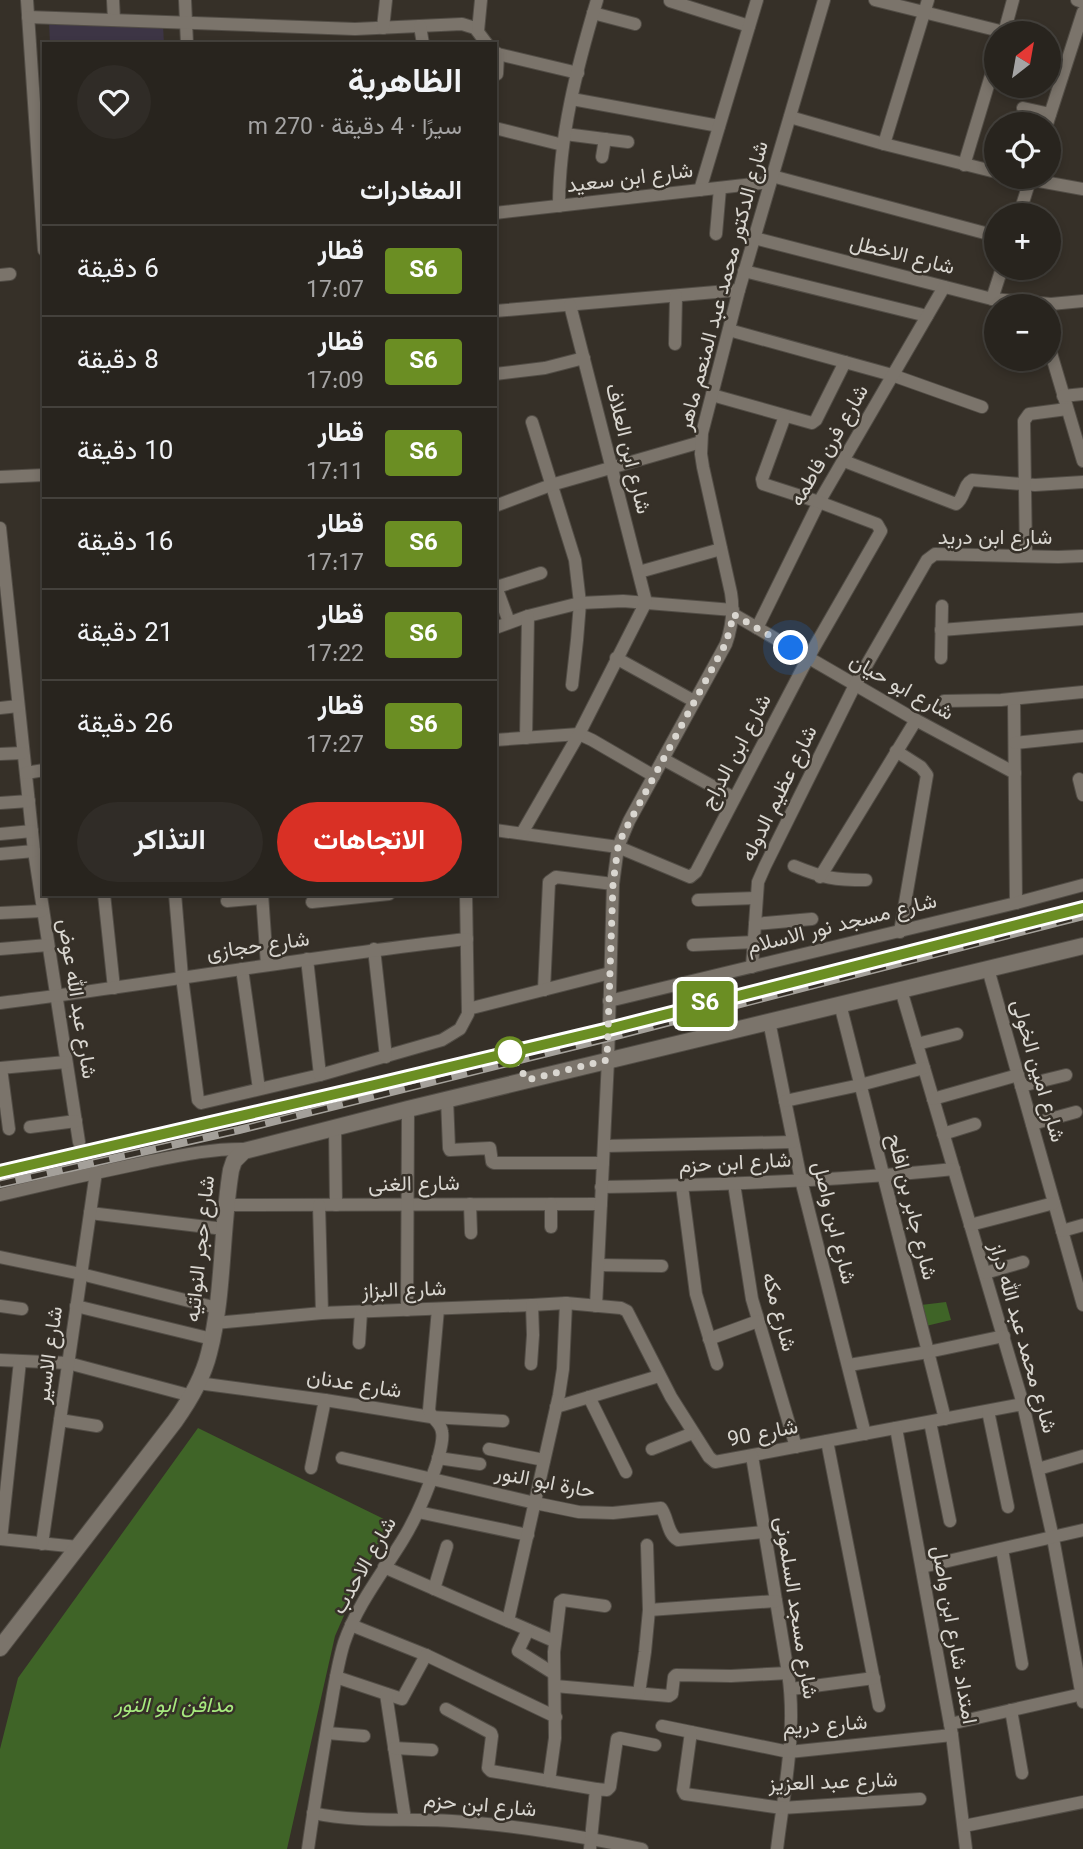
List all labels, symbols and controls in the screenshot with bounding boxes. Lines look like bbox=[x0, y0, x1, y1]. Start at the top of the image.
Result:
north arrow bbox=[984, 21, 1060, 98]
map controls bbox=[984, 21, 1061, 371]
text: الظاهرية bbox=[348, 58, 462, 110]
button: heart bbox=[77, 65, 151, 139]
text: سيرًا · 4 دقيقة · 270 m bbox=[248, 110, 462, 146]
button: locate bbox=[984, 112, 1061, 189]
street label: شارع الدكتور محمد عبد المنعم ماهر bbox=[669, 138, 779, 435]
street label: شارع ابن سعيد bbox=[565, 155, 695, 203]
text: المغادرات bbox=[360, 172, 462, 213]
button: + bbox=[984, 203, 1061, 280]
street label: شارع الاخطل bbox=[846, 227, 958, 285]
text: قطار bbox=[318, 232, 364, 273]
text: 6 دقيقة bbox=[77, 250, 159, 291]
text: S6 bbox=[409, 252, 438, 290]
text: 17:07 bbox=[306, 273, 364, 309]
button: − bbox=[984, 294, 1061, 371]
text: قطار bbox=[318, 323, 364, 364]
text: 8 دقيقة bbox=[77, 341, 159, 382]
text: S6 bbox=[409, 343, 438, 381]
text: 17:09 bbox=[306, 364, 364, 400]
street label: شارع فرن فاطمه bbox=[782, 379, 878, 513]
street label: شارع ابن العلاف bbox=[595, 380, 659, 518]
text: قطار bbox=[318, 414, 364, 455]
text: 10 دقيقة bbox=[77, 432, 173, 473]
text: S6 bbox=[409, 434, 438, 472]
text: 17:11 bbox=[306, 455, 364, 491]
text: قطار bbox=[318, 505, 364, 546]
street label: شارع ابن دريد bbox=[938, 522, 1052, 555]
text: 16 دقيقة bbox=[77, 523, 173, 564]
text: S6 bbox=[409, 525, 438, 563]
text: 17:17 bbox=[306, 546, 364, 582]
text: قطار bbox=[318, 596, 364, 637]
text: 21 دقيقة bbox=[77, 614, 173, 655]
text: S6 bbox=[409, 616, 438, 654]
your location bbox=[773, 630, 808, 665]
text: 17:22 bbox=[306, 637, 364, 673]
street label: شارع ابو حيان bbox=[843, 646, 959, 730]
text: قطار bbox=[318, 687, 364, 728]
street label: شارع ابن الدراج bbox=[693, 688, 781, 816]
text: 26 دقيقة bbox=[77, 705, 173, 746]
text: S6 bbox=[409, 707, 438, 745]
street label: شارع عظيم الدوله bbox=[733, 720, 827, 868]
text: 17:27 bbox=[306, 728, 364, 764]
button: التذاكر bbox=[77, 802, 263, 882]
button: الاتجاهات bbox=[277, 802, 462, 882]
street label: شارع مسجد نور الاسلام bbox=[744, 885, 940, 965]
street label: شارع عبد الله عوض bbox=[47, 917, 105, 1081]
street label: شارع حجازى bbox=[204, 923, 312, 971]
line badge: S6 bbox=[674, 981, 736, 1027]
text: S6 bbox=[691, 985, 719, 1023]
street label: شارع امين الخولى bbox=[1001, 996, 1073, 1146]
unlabelled marker bbox=[495, 1037, 525, 1067]
street label: شارع جابر بن افلح bbox=[877, 1130, 945, 1284]
street label: شارع ابن حزم bbox=[678, 1145, 792, 1183]
street label: شارع ابن واصل bbox=[802, 1158, 864, 1288]
street label: شارع الغنى bbox=[368, 1168, 460, 1202]
street label: شارع حجر النواتيه bbox=[177, 1174, 225, 1324]
street label: شارع محمد عبد الله دراز bbox=[979, 1238, 1065, 1437]
street label: شارع مكه bbox=[752, 1269, 804, 1355]
street label: شارع البزاز bbox=[360, 1273, 447, 1309]
street label: شارع الاسير bbox=[27, 1304, 73, 1407]
street label: شارع عدنان bbox=[304, 1361, 404, 1409]
street label: شارع 90 bbox=[725, 1411, 801, 1457]
street label: حارة ابو النور bbox=[491, 1457, 598, 1509]
street label: شارع الاحدب bbox=[324, 1511, 406, 1621]
street label: شارع مسجد السلمونى bbox=[764, 1514, 826, 1702]
street label: امتداد شارع ابن واصل bbox=[921, 1543, 985, 1727]
park label: مدافن ابو النور bbox=[113, 1690, 234, 1723]
street label: شارع دريم bbox=[781, 1707, 869, 1745]
street label: شارع عبد العزيز bbox=[767, 1764, 898, 1802]
street label: شارع ابن حزم bbox=[422, 1785, 538, 1827]

